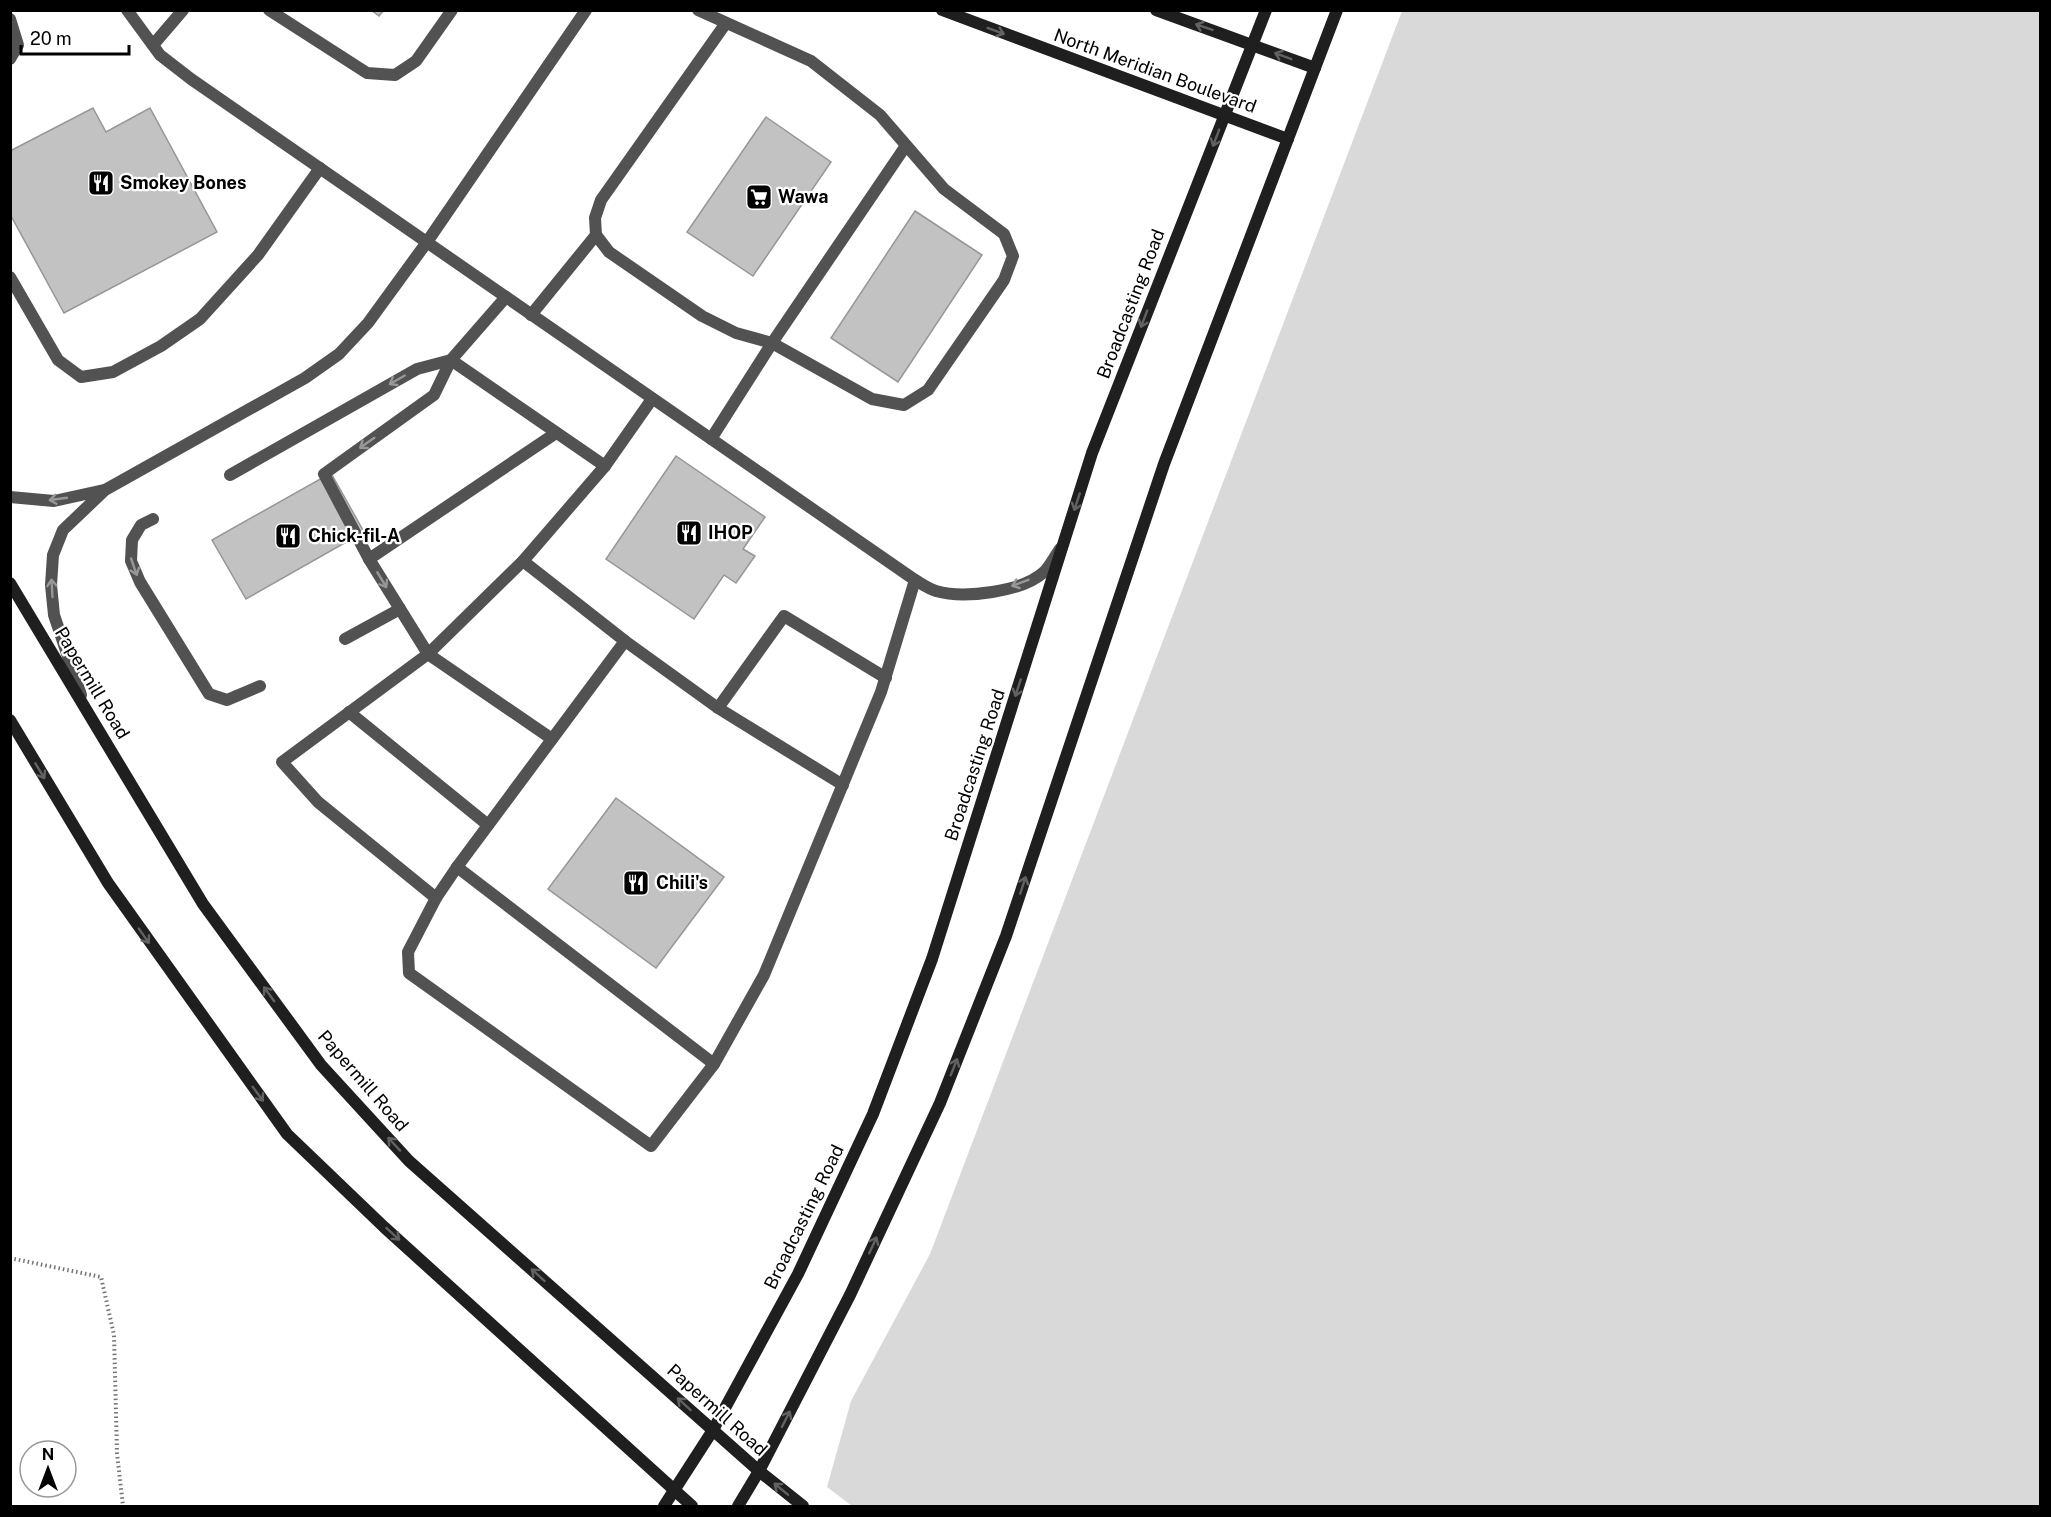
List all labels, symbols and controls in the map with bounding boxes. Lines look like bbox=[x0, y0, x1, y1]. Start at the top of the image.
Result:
scale bar bbox=[21, 18, 129, 56]
one-way arrow bbox=[1195, 21, 1214, 32]
street label: North Meridian Boulevard bbox=[1051, 24, 1259, 117]
one-way arrow bbox=[986, 26, 1005, 37]
text: 20 m bbox=[30, 28, 72, 49]
one-way arrow bbox=[1275, 50, 1293, 61]
one-way arrow bbox=[1209, 128, 1220, 146]
restaurant icon: Smokey Bones bbox=[86, 168, 116, 198]
place label: Smokey Bones bbox=[120, 172, 246, 193]
supermarket icon: Wawa bbox=[744, 182, 774, 212]
place label: Wawa bbox=[778, 186, 828, 207]
street label: Broadcasting Road bbox=[1092, 226, 1169, 381]
one-way arrow bbox=[1138, 309, 1149, 328]
one-way arrow bbox=[389, 375, 406, 387]
one-way arrow bbox=[360, 437, 376, 449]
one-way arrow bbox=[1070, 492, 1081, 511]
one-way arrow bbox=[49, 494, 68, 505]
restaurant icon: IHOP bbox=[674, 518, 704, 548]
restaurant icon: Chick-fil-A bbox=[273, 521, 303, 551]
place label: IHOP bbox=[708, 522, 753, 543]
place label: Chick-fil-A bbox=[308, 525, 400, 546]
one-way arrow bbox=[130, 557, 141, 576]
one-way arrow bbox=[377, 571, 389, 588]
one-way arrow bbox=[1011, 578, 1030, 589]
one-way arrow bbox=[46, 579, 57, 598]
street label: Papermill Road bbox=[51, 623, 134, 743]
one-way arrow bbox=[1012, 678, 1023, 697]
street label: Broadcasting Road bbox=[940, 686, 1009, 843]
one-way arrow bbox=[35, 762, 47, 779]
restaurant icon: Chili's bbox=[621, 868, 651, 898]
place label: Chili's bbox=[656, 872, 708, 893]
one-way arrow bbox=[1019, 876, 1030, 895]
one-way arrow bbox=[138, 927, 150, 943]
one-way arrow bbox=[263, 987, 275, 1003]
street label: Papermill Road bbox=[314, 1026, 413, 1135]
one-way arrow bbox=[949, 1059, 960, 1077]
one-way arrow bbox=[252, 1085, 264, 1101]
one-way arrow bbox=[387, 1137, 401, 1152]
street label: Broadcasting Road bbox=[759, 1141, 848, 1293]
one-way arrow bbox=[385, 1227, 400, 1241]
one-way arrow bbox=[868, 1236, 880, 1254]
one-way arrow bbox=[531, 1268, 546, 1282]
street label: Papermill Road bbox=[663, 1359, 772, 1460]
one-way arrow bbox=[677, 1397, 692, 1411]
one-way arrow bbox=[780, 1411, 792, 1428]
north arrow bbox=[18, 1439, 78, 1499]
text: N bbox=[42, 1445, 54, 1464]
one-way arrow bbox=[773, 1482, 789, 1495]

